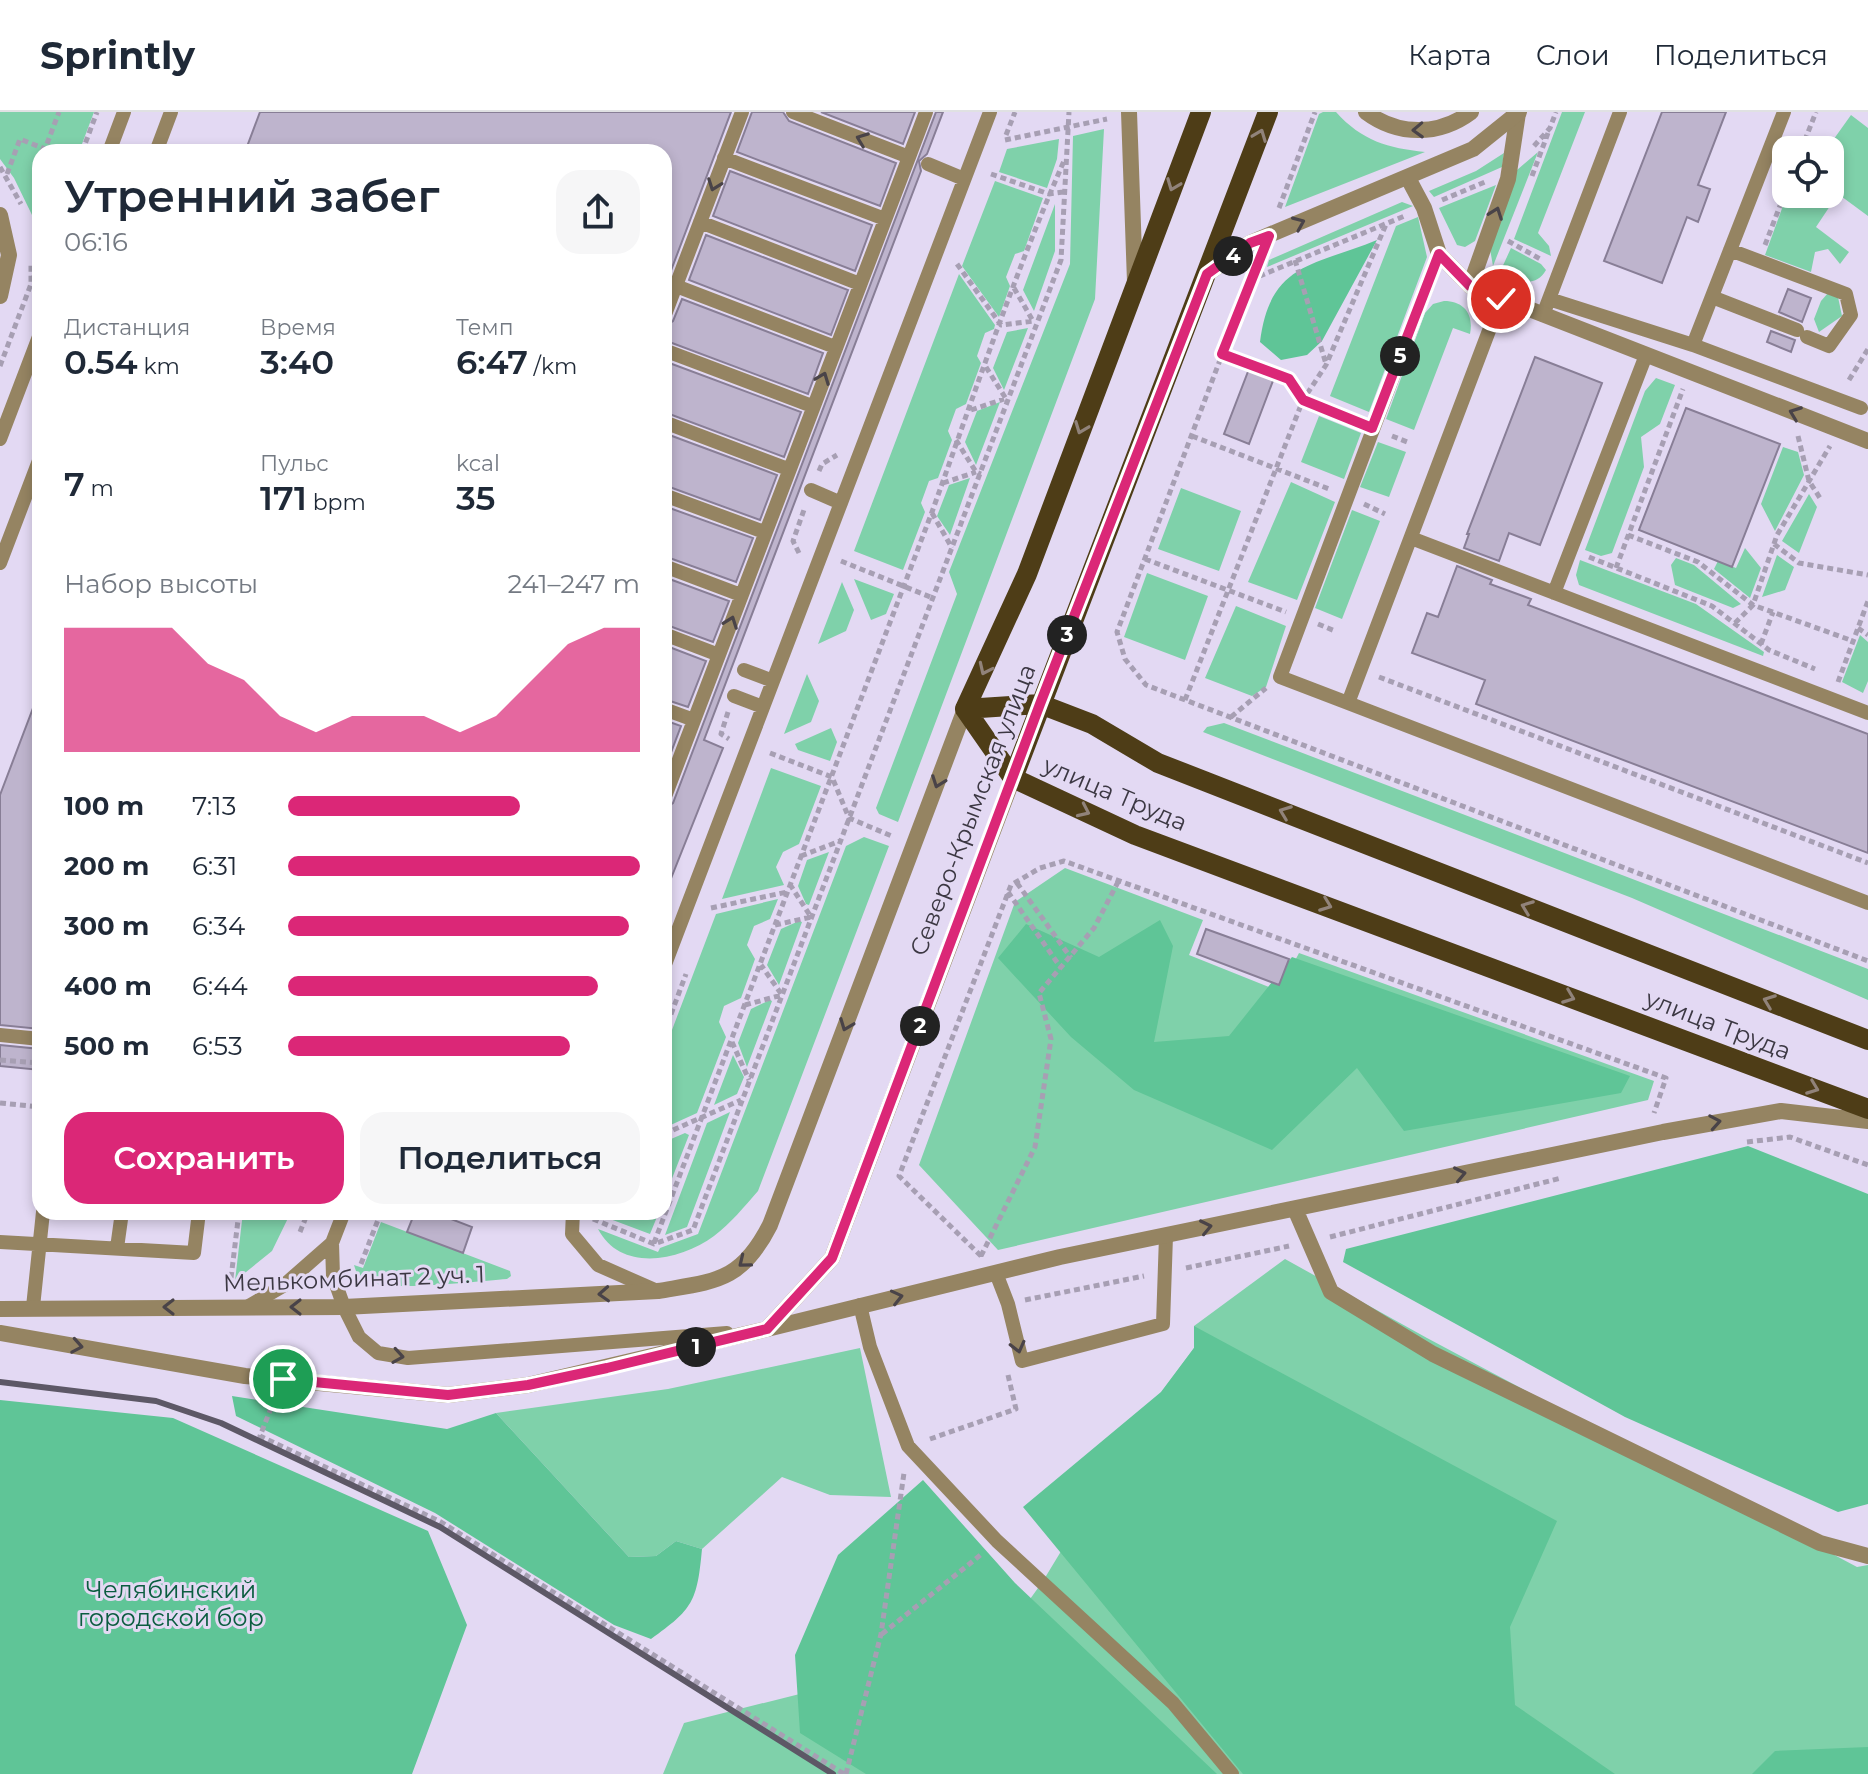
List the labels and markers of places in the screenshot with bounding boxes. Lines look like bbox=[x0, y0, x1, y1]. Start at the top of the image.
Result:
pin: 4 bbox=[1213, 236, 1253, 276]
pin bbox=[1467, 265, 1535, 333]
pin: 5 bbox=[1380, 336, 1420, 376]
pin: 3 bbox=[1047, 615, 1087, 655]
pin: 2 bbox=[900, 1006, 940, 1046]
pin: 1 bbox=[676, 1327, 716, 1367]
pin bbox=[249, 1345, 317, 1413]

